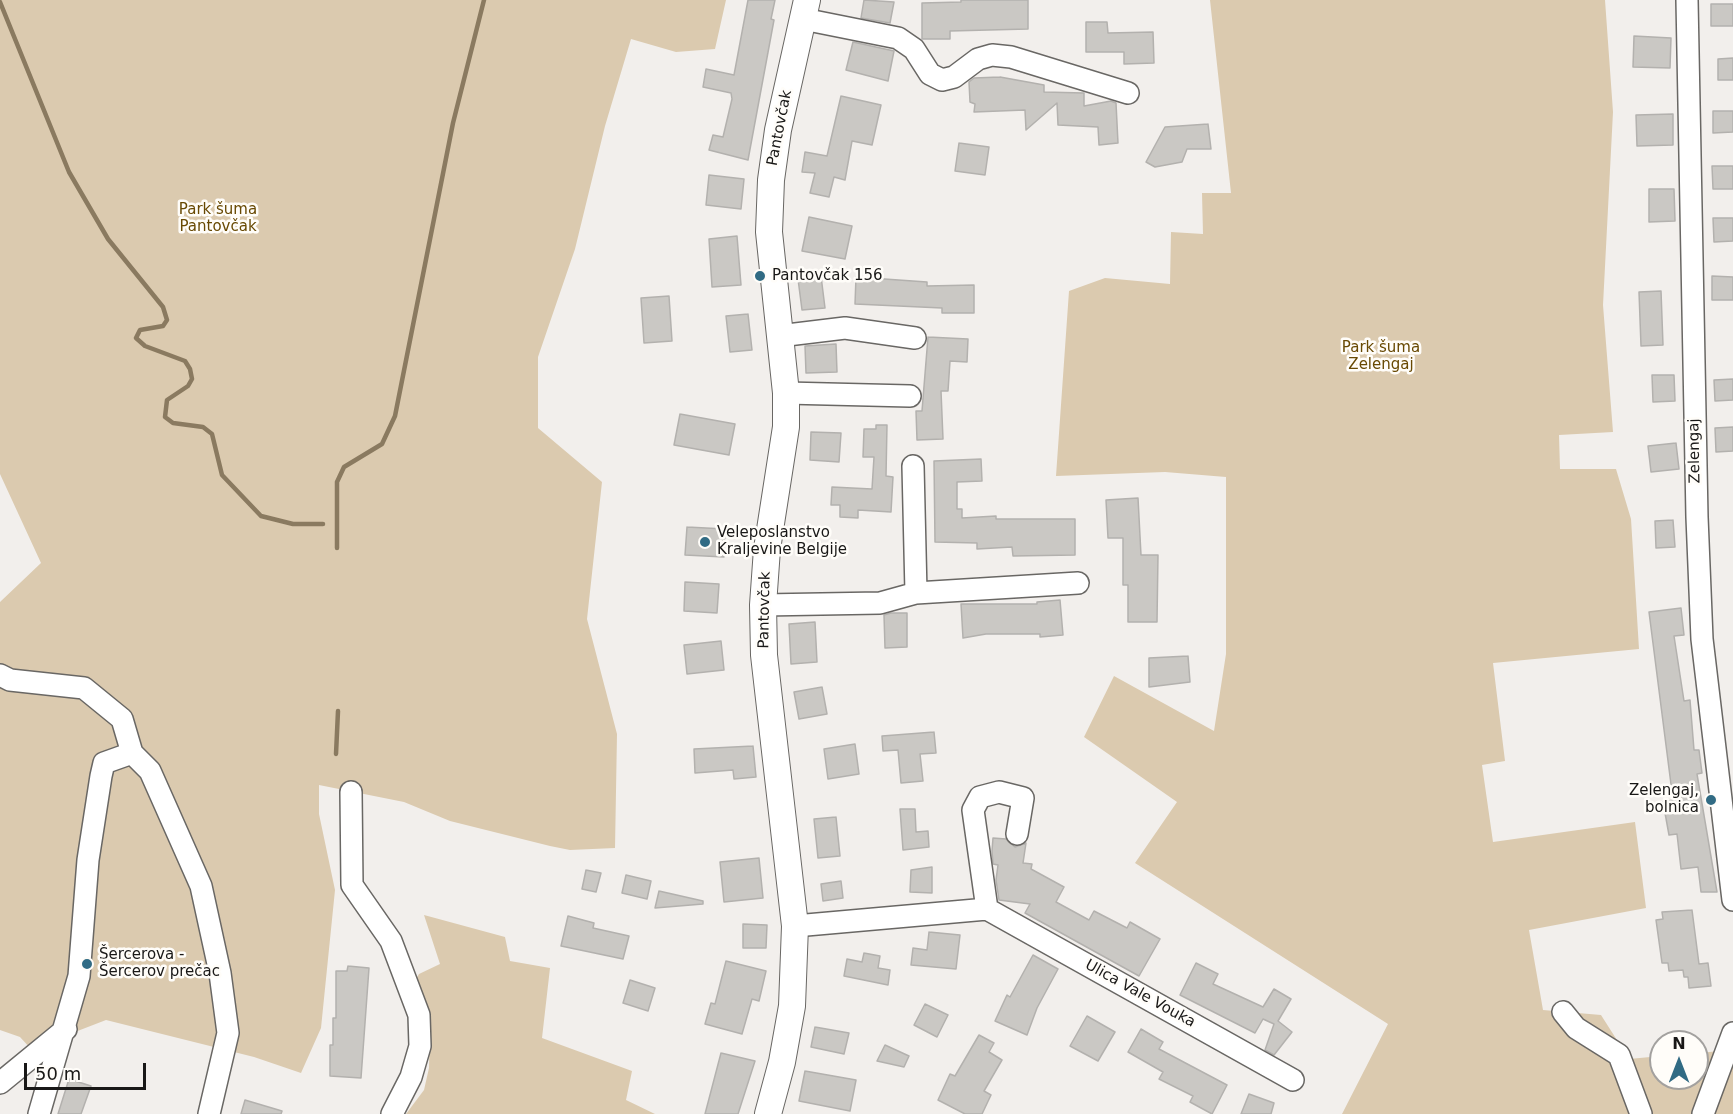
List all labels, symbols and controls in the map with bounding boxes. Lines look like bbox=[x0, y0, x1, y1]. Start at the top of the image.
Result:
street label: Pantovčak bbox=[764, 88, 796, 168]
park label: Park šuma Pantovčak bbox=[179, 201, 257, 236]
place label: Pantovčak 156 bbox=[772, 267, 883, 285]
marker: Pantovčak 156 bbox=[753, 269, 767, 283]
park label: Park šuma Zelengaj bbox=[1342, 339, 1420, 374]
street label: Zelengaj bbox=[1685, 418, 1705, 484]
place label: Veleposlanstvo Kraljevine Belgije bbox=[717, 524, 847, 559]
marker: Veleposlanstvo Kraljevine Belgije bbox=[698, 535, 712, 549]
street label: Pantovčak bbox=[755, 571, 775, 649]
place label: Zelengaj, bolnica bbox=[1629, 782, 1699, 817]
marker: Zelengaj, bolnica bbox=[1704, 793, 1718, 807]
place label: Šercerova - Šercerov prečac bbox=[99, 946, 220, 981]
street label: Ulica Vale Vouka bbox=[1082, 956, 1198, 1032]
marker: Šercerova - Šercerov prečac bbox=[80, 957, 94, 971]
north arrow bbox=[1649, 1030, 1709, 1090]
text: N bbox=[1672, 1034, 1686, 1053]
scale bar bbox=[27, 1051, 148, 1089]
text: 50 m bbox=[35, 1063, 81, 1084]

